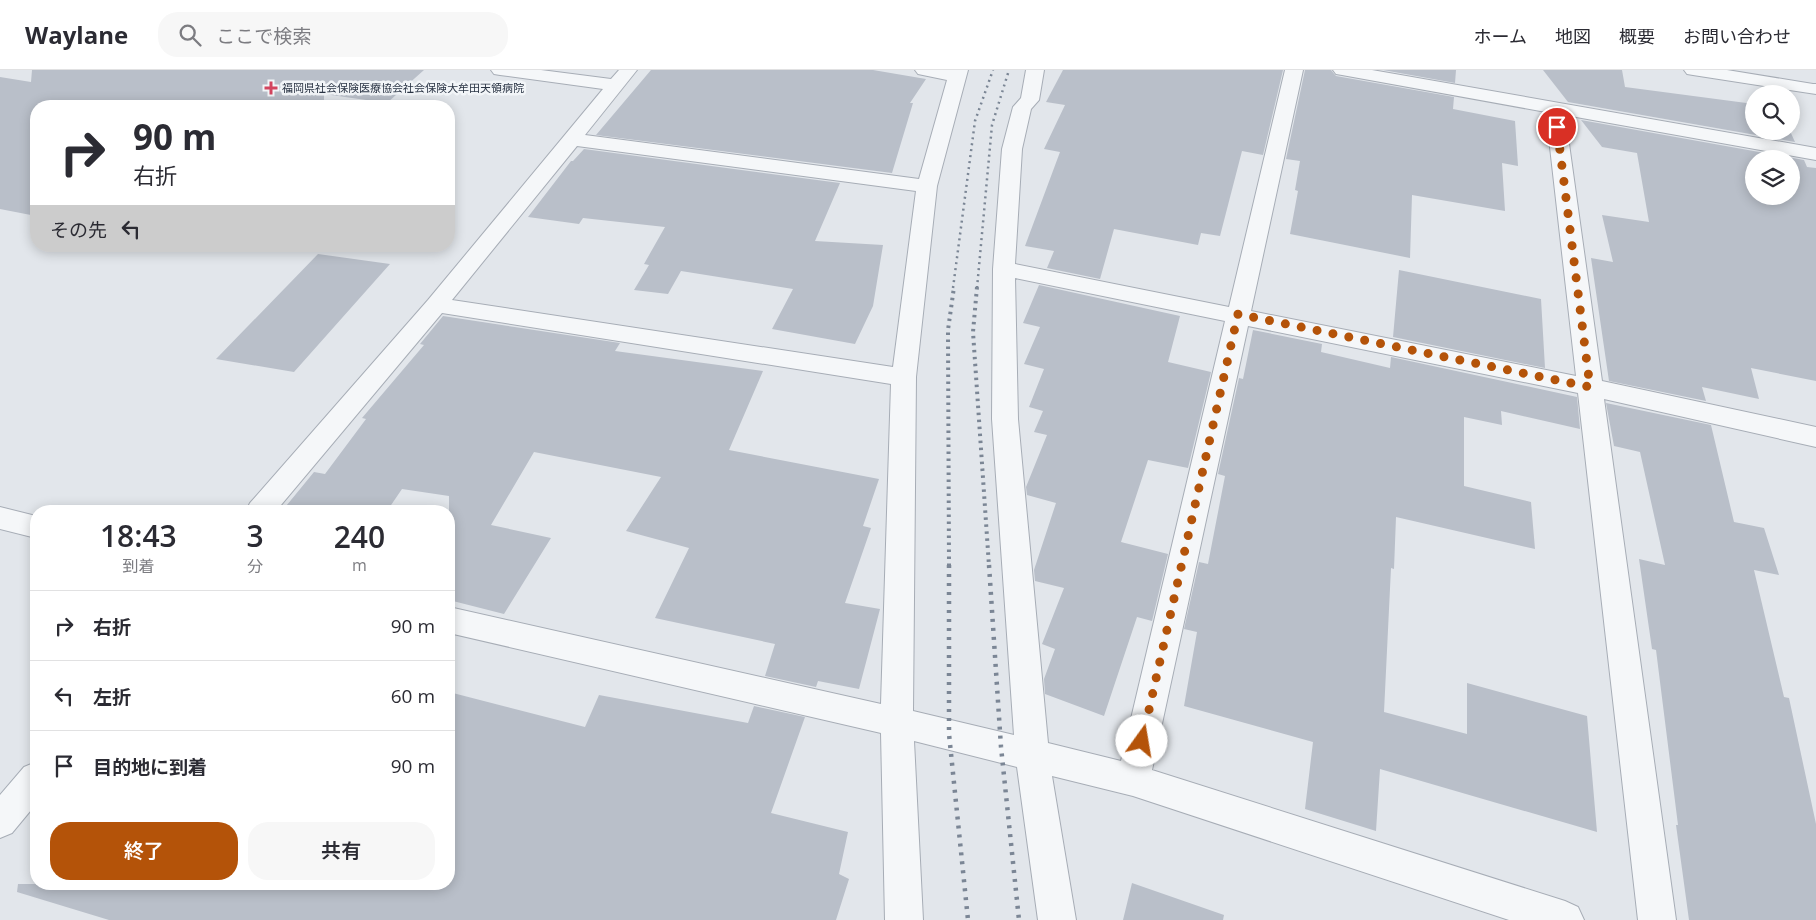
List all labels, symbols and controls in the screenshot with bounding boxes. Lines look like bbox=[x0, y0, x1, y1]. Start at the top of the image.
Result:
search box bbox=[158, 12, 508, 57]
text: Waylane bbox=[25, 18, 128, 51]
icon: search bbox=[176, 21, 204, 49]
text: ここで検索 bbox=[216, 23, 311, 49]
text: ホーム bbox=[1474, 24, 1527, 48]
text: 地図 bbox=[1555, 24, 1591, 48]
text: 概要 bbox=[1619, 24, 1655, 48]
text: お問い合わせ bbox=[1683, 24, 1791, 48]
place label: 福岡県社会保険医療協会社会保険大牟田天領病院 bbox=[282, 80, 524, 95]
marker: 福岡県社会保険医療協会社会保険大牟田天領病院 bbox=[264, 81, 278, 95]
map controls bbox=[1745, 85, 1800, 205]
button: search bbox=[1745, 85, 1800, 140]
pin bbox=[1536, 106, 1578, 148]
text: 90 m bbox=[133, 113, 216, 160]
icon: arrive bbox=[1543, 113, 1571, 141]
icon: right bbox=[50, 120, 115, 185]
button: layers bbox=[1745, 150, 1800, 205]
text: 右折 bbox=[133, 160, 177, 190]
icon: left bbox=[117, 215, 145, 243]
text: その先 bbox=[50, 217, 107, 243]
text: 18:43 bbox=[100, 515, 177, 556]
text: 3 bbox=[247, 515, 264, 556]
text: 240 bbox=[334, 516, 385, 557]
text: m bbox=[352, 554, 367, 576]
text: 到着 bbox=[122, 555, 154, 577]
text: 分 bbox=[247, 555, 263, 577]
icon: right bbox=[50, 612, 78, 640]
text: 90 m bbox=[391, 613, 435, 639]
text: 右折 bbox=[93, 614, 131, 640]
icon: left bbox=[50, 682, 78, 710]
text: 60 m bbox=[391, 683, 435, 709]
text: 左折 bbox=[93, 684, 131, 710]
position arrow bbox=[1115, 714, 1167, 766]
icon: arrive bbox=[50, 752, 78, 780]
text: 90 m bbox=[391, 753, 435, 779]
text: 目的地に到着 bbox=[93, 754, 207, 780]
button: 終了 bbox=[50, 822, 238, 880]
button: 共有 bbox=[248, 822, 435, 880]

